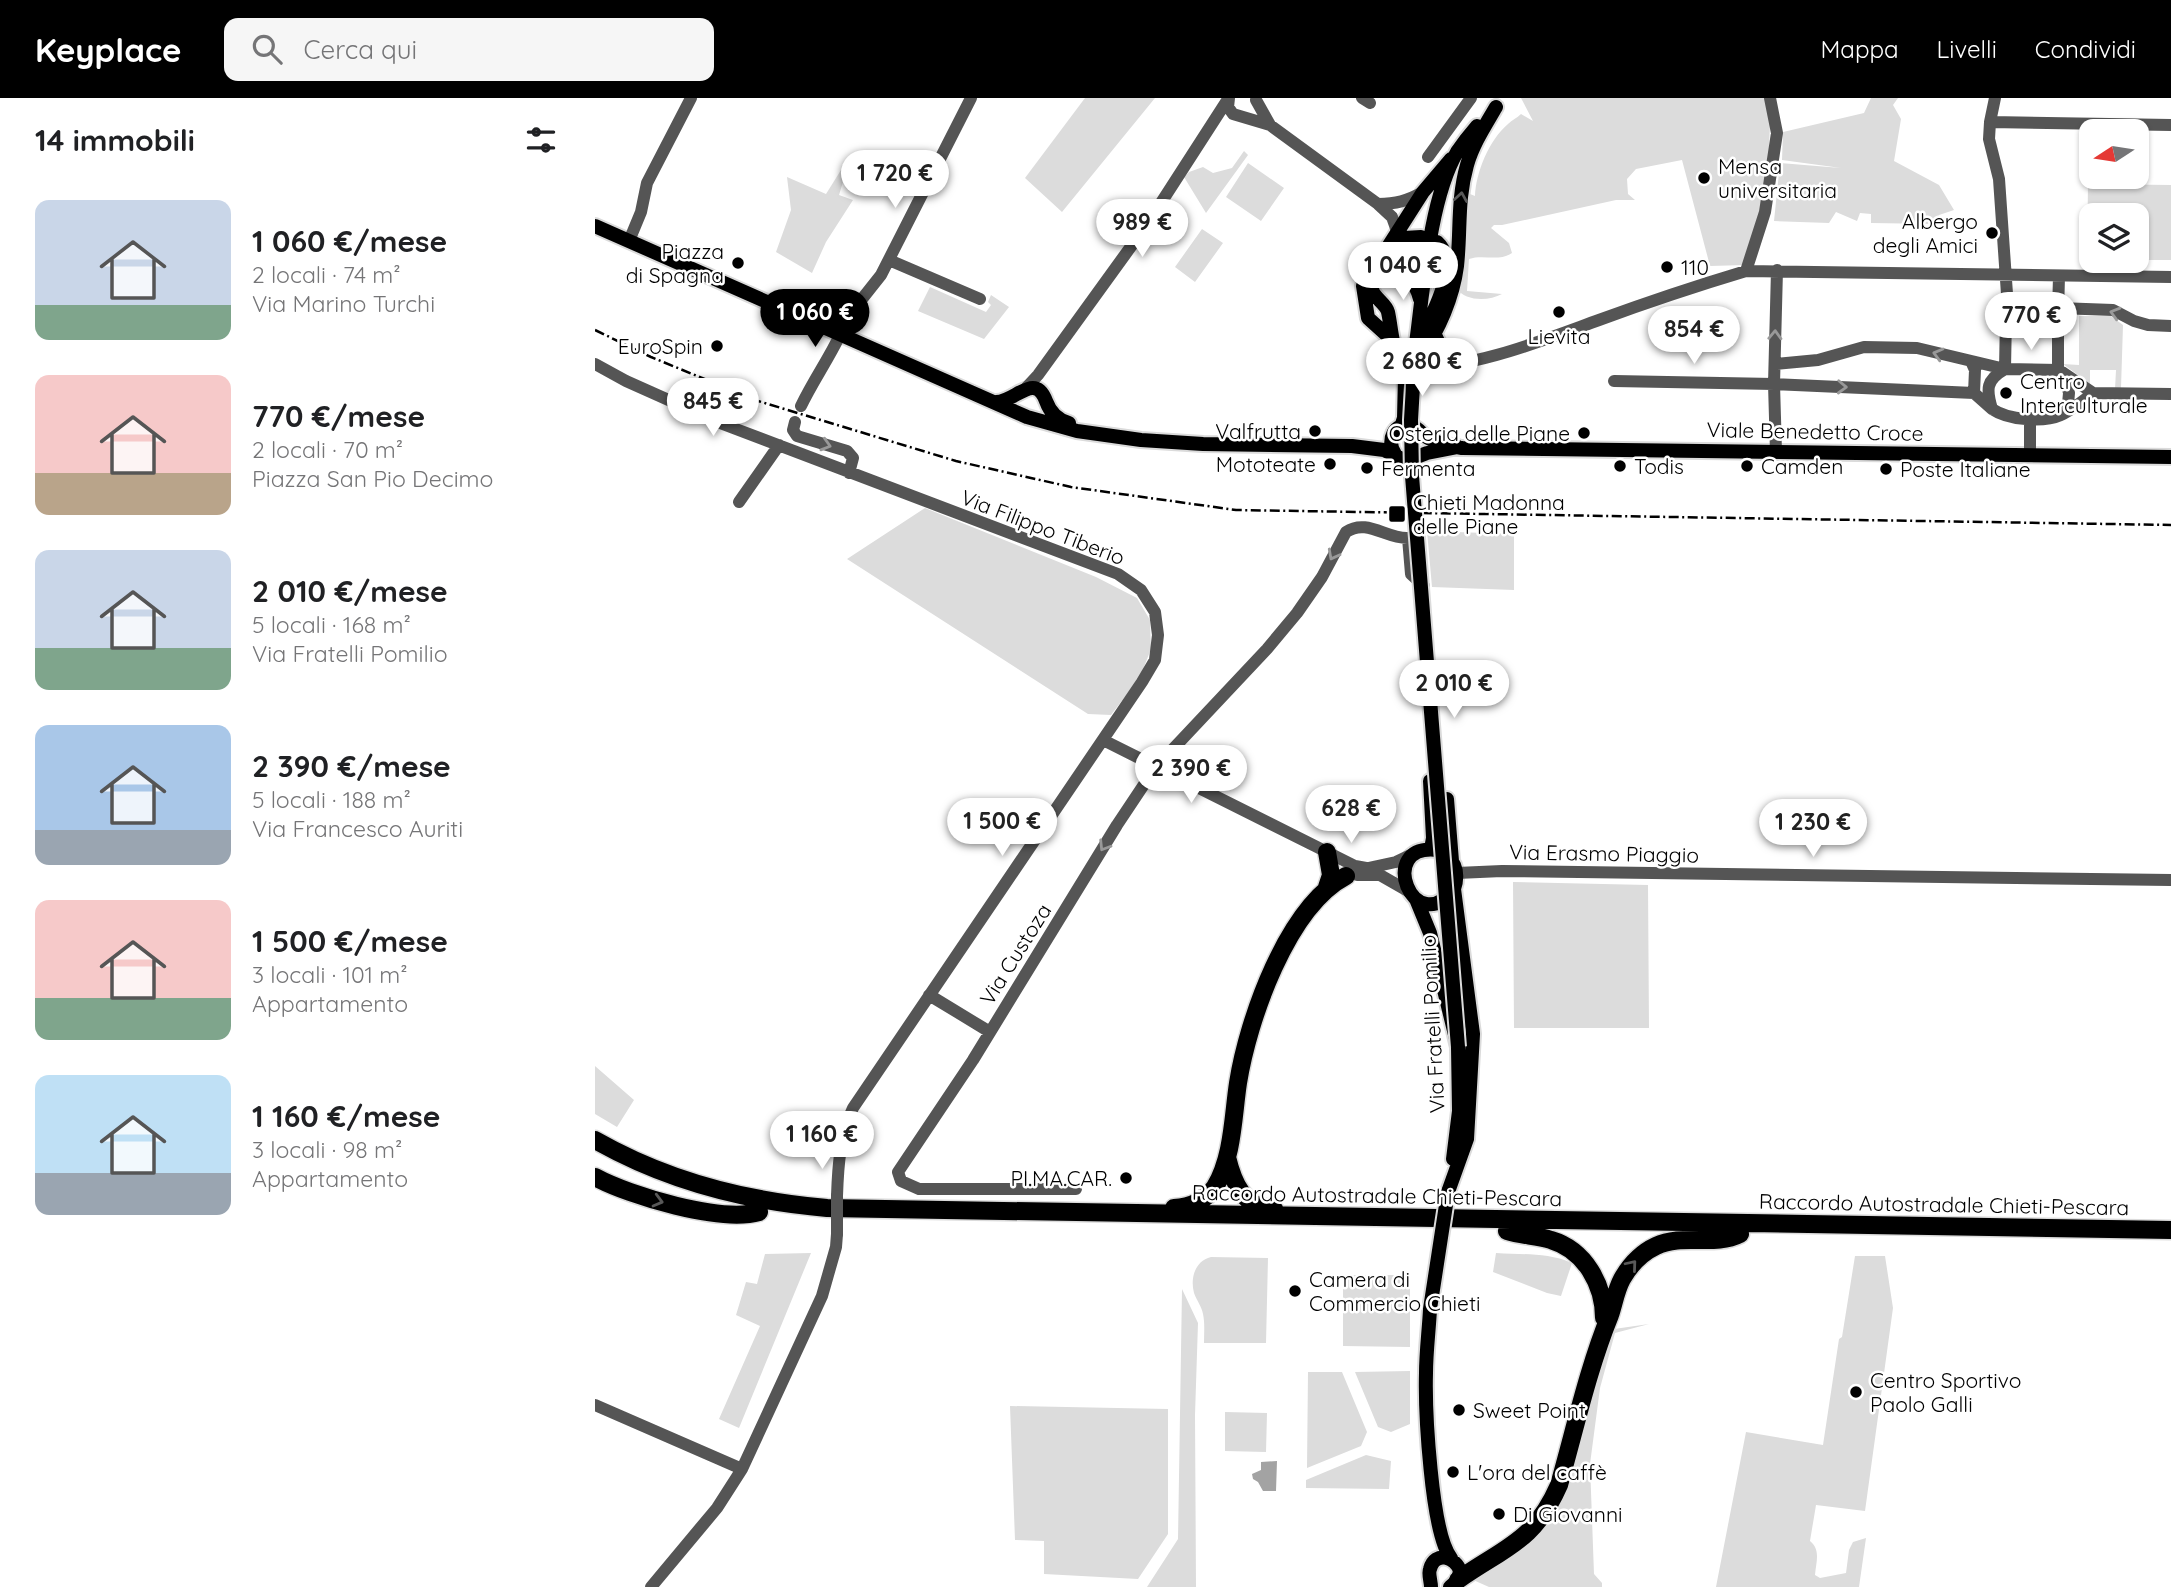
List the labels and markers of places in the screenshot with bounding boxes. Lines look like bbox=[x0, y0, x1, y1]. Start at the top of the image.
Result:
pin: 1 720 € bbox=[830, 150, 960, 210]
place label: Mensa universitaria bbox=[1718, 153, 1837, 203]
marker: Mensa universitaria bbox=[1696, 170, 1712, 186]
pin: 989 € bbox=[1093, 200, 1191, 259]
place label: Albergo degli Amici bbox=[1873, 208, 1978, 258]
marker: Albergo degli Amici bbox=[1984, 225, 2000, 241]
place label: Piazza di Spagna bbox=[626, 238, 724, 288]
pin: 1 040 € bbox=[1338, 242, 1468, 302]
place label: 110 bbox=[1681, 254, 1709, 280]
marker: Piazza di Spagna bbox=[730, 255, 746, 271]
marker: 110 bbox=[1659, 259, 1675, 275]
pin: 1 060 € bbox=[750, 289, 880, 349]
pin: 770 € bbox=[1982, 292, 2080, 352]
marker: Lievita bbox=[1551, 304, 1567, 320]
pin: 854 € bbox=[1645, 306, 1743, 366]
place label: Lievita bbox=[1528, 323, 1590, 349]
place label: EuroSpin bbox=[618, 333, 703, 359]
marker: EuroSpin bbox=[709, 338, 725, 354]
pin: 2 680 € bbox=[1357, 338, 1487, 398]
place label: Centro Interculturale bbox=[2020, 368, 2148, 418]
pin: 845 € bbox=[664, 378, 762, 438]
marker: Centro Interculturale bbox=[1998, 385, 2014, 401]
place label: Valfrutta bbox=[1215, 418, 1301, 444]
place label: Osteria delle Piane bbox=[1389, 420, 1570, 446]
marker: Valfrutta bbox=[1307, 423, 1323, 439]
marker: Osteria delle Piane bbox=[1576, 425, 1592, 441]
place label: Mototeate bbox=[1216, 451, 1316, 477]
place label: Todis bbox=[1634, 453, 1684, 479]
place label: Camden bbox=[1761, 453, 1843, 479]
place label: Fermenta bbox=[1381, 455, 1476, 481]
marker: Mototeate bbox=[1322, 456, 1338, 472]
place label: Poste Italiane bbox=[1900, 456, 2031, 482]
marker: Todis bbox=[1612, 458, 1628, 474]
marker: Camden bbox=[1739, 458, 1755, 474]
marker: Fermenta bbox=[1359, 460, 1375, 476]
marker: Poste Italiane bbox=[1878, 461, 1894, 477]
place label: Chieti Madonna delle Piane bbox=[1413, 489, 1565, 539]
marker: Chieti Madonna delle Piane bbox=[1387, 504, 1407, 524]
pin: 2 010 € bbox=[1389, 660, 1519, 720]
pin: 2 390 € bbox=[1126, 746, 1256, 805]
pin: 628 € bbox=[1302, 786, 1400, 845]
pin: 1 500 € bbox=[937, 798, 1067, 858]
pin: 1 230 € bbox=[1748, 800, 1878, 859]
pin: 1 160 € bbox=[757, 1112, 887, 1171]
place label: PI.MA.CAR. bbox=[1011, 1165, 1112, 1191]
marker: PI.MA.CAR. bbox=[1118, 1170, 1134, 1186]
place label: Camera di Commercio Chieti bbox=[1309, 1266, 1481, 1316]
marker: Camera di Commercio Chieti bbox=[1287, 1283, 1303, 1299]
place label: Centro Sportivo Paolo Galli bbox=[1870, 1367, 2021, 1417]
marker: Centro Sportivo Paolo Galli bbox=[1848, 1384, 1864, 1400]
place label: Sweet Point bbox=[1473, 1397, 1586, 1423]
marker: Sweet Point bbox=[1451, 1402, 1467, 1418]
place label: L'ora del caffè bbox=[1467, 1459, 1607, 1485]
marker: L'ora del caffè bbox=[1445, 1464, 1461, 1480]
place label: Di Giovanni bbox=[1513, 1501, 1623, 1527]
marker: Di Giovanni bbox=[1491, 1506, 1507, 1522]

